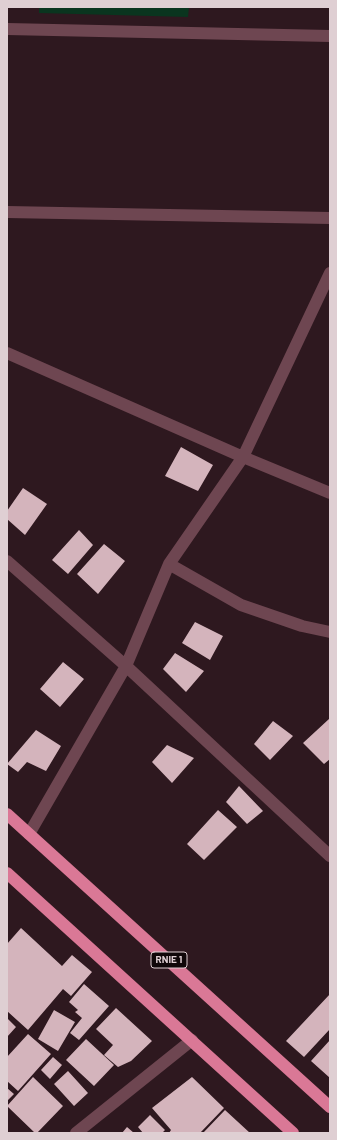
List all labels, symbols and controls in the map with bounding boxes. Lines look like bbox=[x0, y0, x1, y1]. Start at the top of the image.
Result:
road number: RNIE 1 bbox=[151, 952, 187, 968]

